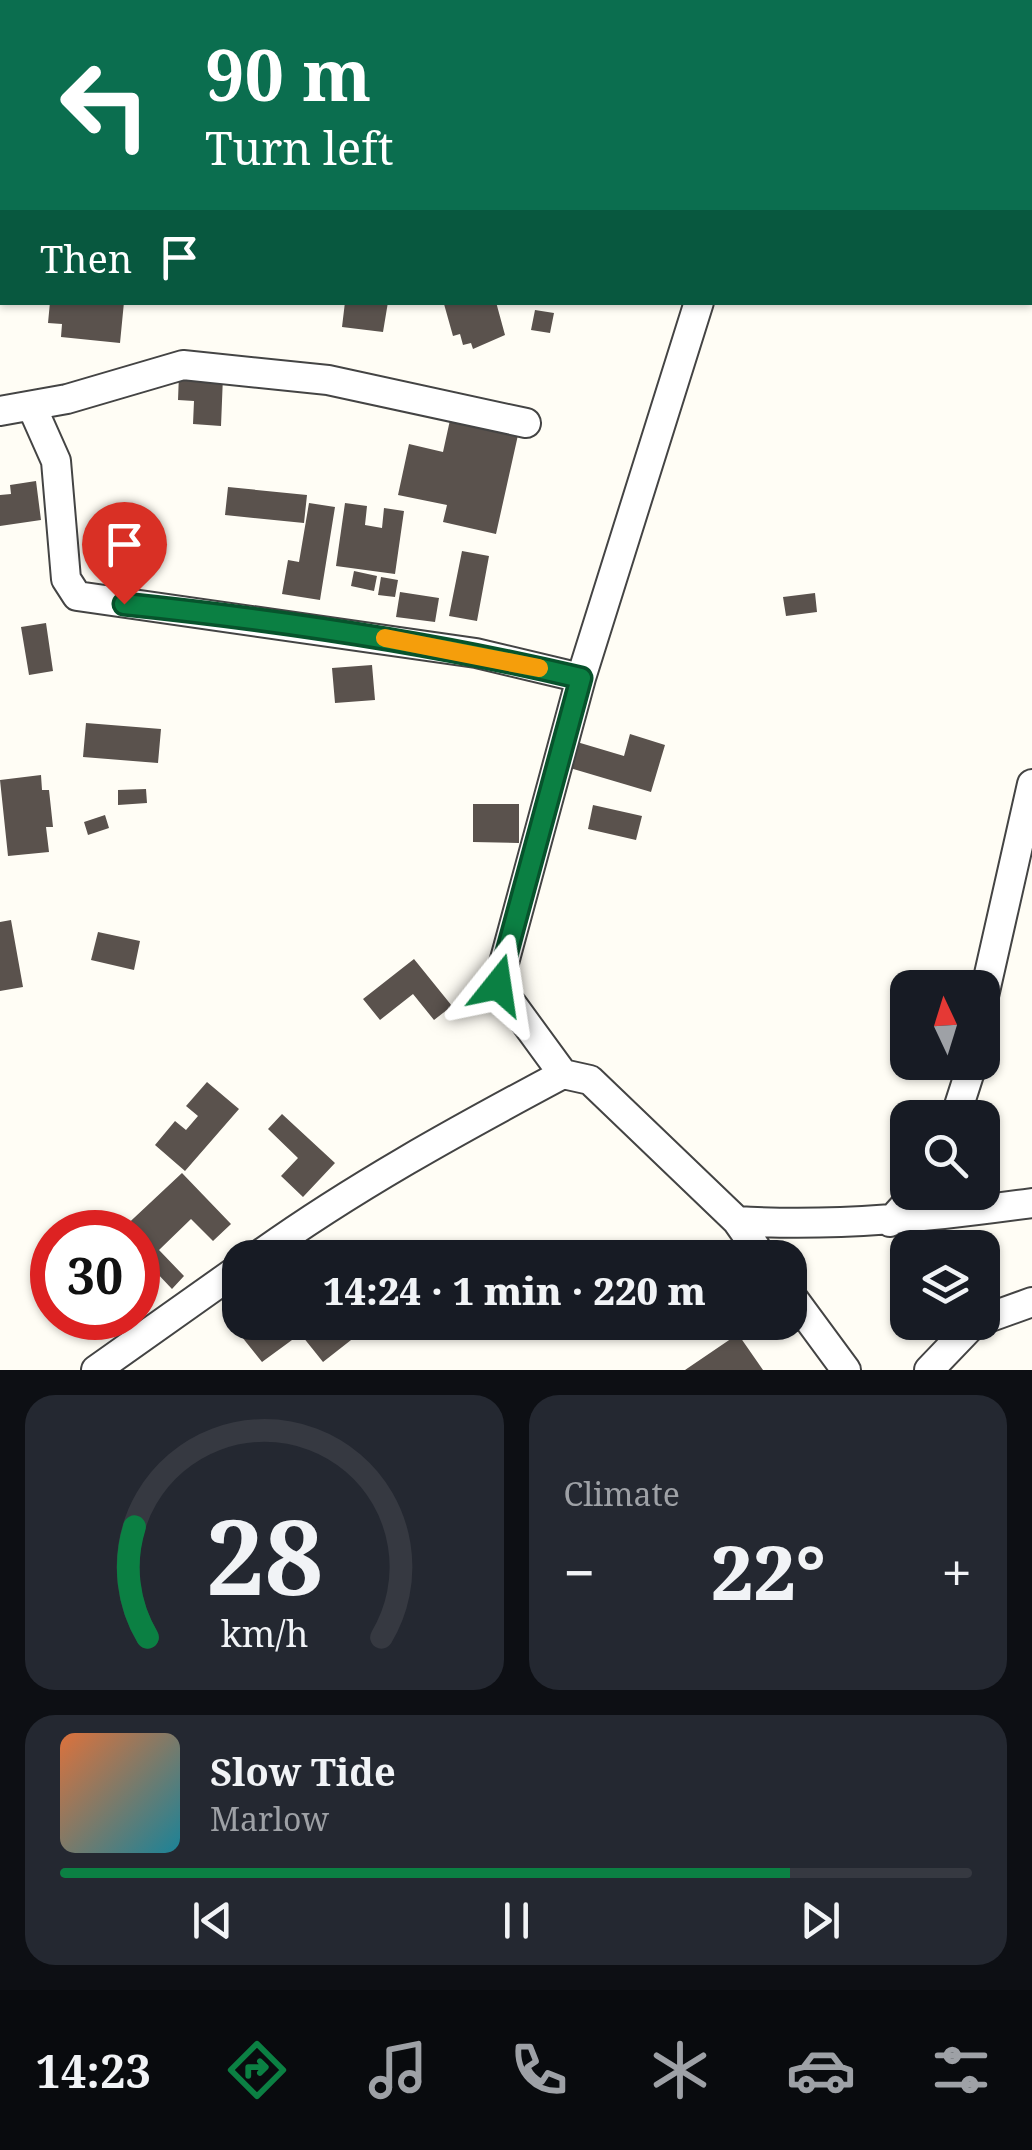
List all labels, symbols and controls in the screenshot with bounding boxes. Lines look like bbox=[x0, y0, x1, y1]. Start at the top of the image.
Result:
text: 90 m bbox=[205, 26, 371, 122]
icon: left bbox=[40, 40, 170, 170]
text: Turn left bbox=[205, 117, 394, 178]
icon: arrive bbox=[152, 230, 207, 285]
text: Then bbox=[40, 232, 132, 284]
pin bbox=[82, 502, 167, 605]
icon: arrive bbox=[97, 517, 152, 572]
position arrow bbox=[446, 933, 550, 1037]
north arrow bbox=[890, 970, 1000, 1080]
map controls bbox=[890, 970, 1000, 1340]
button: search bbox=[890, 1100, 1000, 1210]
speed limit sign: 30 bbox=[30, 1210, 160, 1340]
button: layers bbox=[890, 1230, 1000, 1340]
text: 14:24 · 1 min · 220 m bbox=[323, 1264, 706, 1316]
text: Climate bbox=[564, 1472, 680, 1515]
text: 28 bbox=[205, 1484, 323, 1625]
text: 22° bbox=[711, 1520, 826, 1622]
text: − bbox=[564, 1534, 595, 1609]
text: + bbox=[941, 1534, 972, 1609]
text: km/h bbox=[220, 1609, 308, 1657]
text: Slow Tide bbox=[210, 1745, 396, 1797]
text: Marlow bbox=[210, 1797, 329, 1840]
icon: previous bbox=[185, 1893, 240, 1948]
icon: pause bbox=[489, 1893, 544, 1948]
icon: next bbox=[793, 1893, 848, 1948]
icon: directions bbox=[222, 2035, 292, 2105]
icon: music bbox=[363, 2035, 433, 2105]
icon: phone bbox=[504, 2035, 574, 2105]
icon: climate bbox=[645, 2035, 715, 2105]
icon: car bbox=[786, 2035, 856, 2105]
icon: filters bbox=[926, 2035, 996, 2105]
text: 14:23 bbox=[35, 2040, 151, 2101]

